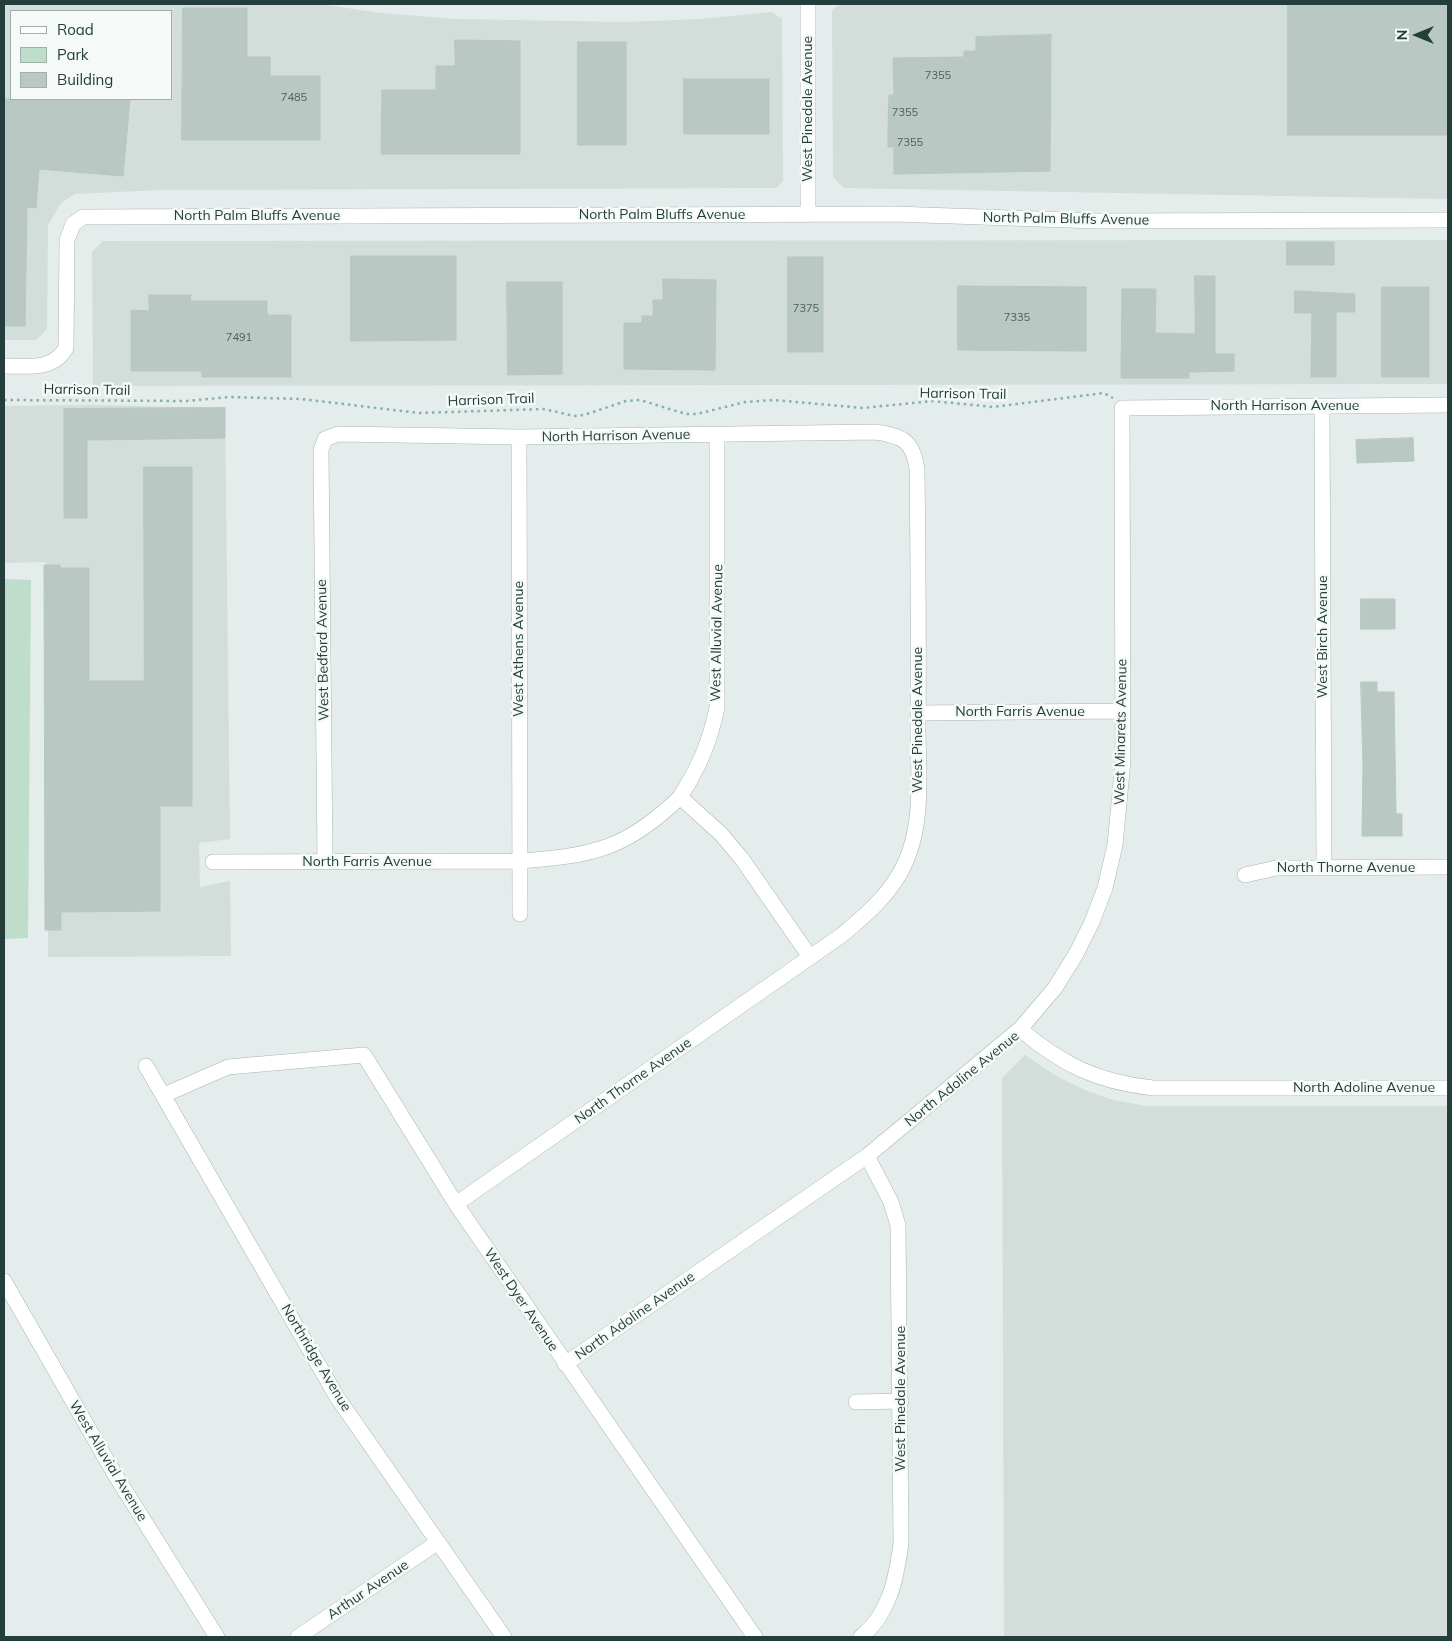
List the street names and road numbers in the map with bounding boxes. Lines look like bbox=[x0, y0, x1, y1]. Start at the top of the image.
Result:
street label: West Pinedale Avenue bbox=[800, 36, 816, 182]
street label: North Palm Bluffs Avenue bbox=[579, 207, 745, 223]
street label: North Palm Bluffs Avenue bbox=[174, 208, 340, 224]
street label: North Palm Bluffs Avenue bbox=[983, 209, 1149, 229]
street label: Harrison Trail bbox=[43, 381, 131, 399]
street label: Harrison Trail bbox=[919, 385, 1007, 403]
street label: Harrison Trail bbox=[447, 390, 535, 410]
street label: North Harrison Avenue bbox=[1211, 398, 1359, 414]
street label: North Harrison Avenue bbox=[541, 426, 691, 446]
street label: West Alluvial Avenue bbox=[707, 564, 727, 702]
street label: West Birch Avenue bbox=[1315, 575, 1331, 699]
street label: West Bedford Avenue bbox=[313, 579, 333, 721]
street label: West Athens Avenue bbox=[511, 581, 527, 717]
street label: West Pinedale Avenue bbox=[910, 647, 926, 793]
street label: West Minarets Avenue bbox=[1111, 659, 1131, 805]
street label: North Farris Avenue bbox=[955, 704, 1085, 720]
street label: North Farris Avenue bbox=[302, 854, 432, 870]
street label: North Thorne Avenue bbox=[1277, 860, 1415, 876]
street label: North Adoline Avenue bbox=[901, 1028, 1023, 1130]
street label: North Thorne Avenue bbox=[571, 1034, 695, 1128]
street label: North Adoline Avenue bbox=[1293, 1080, 1435, 1096]
street label: West Dyer Avenue bbox=[480, 1245, 562, 1355]
street label: North Adoline Avenue bbox=[572, 1268, 698, 1364]
street label: Northridge Avenue bbox=[277, 1301, 355, 1415]
street label: West Pinedale Avenue bbox=[893, 1326, 909, 1472]
street label: West Alluvial Avenue bbox=[65, 1398, 151, 1524]
street label: Arthur Avenue bbox=[324, 1557, 412, 1623]

